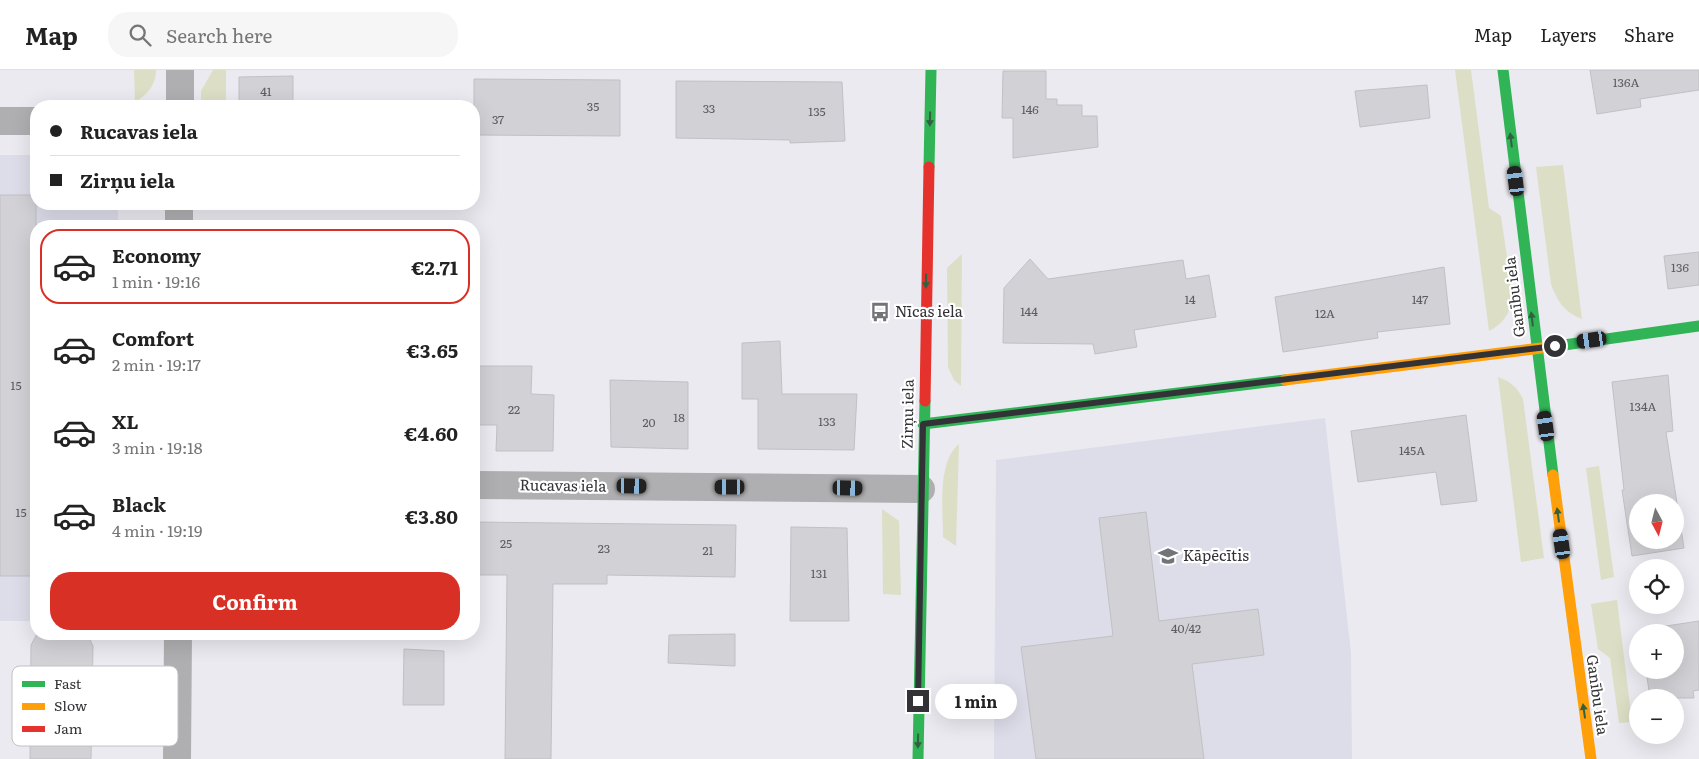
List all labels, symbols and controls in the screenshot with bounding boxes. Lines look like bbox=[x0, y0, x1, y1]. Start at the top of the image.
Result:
search box bbox=[108, 12, 458, 57]
text: Map bbox=[25, 17, 78, 52]
icon: search bbox=[126, 21, 154, 49]
text: Search here bbox=[166, 21, 272, 49]
text: Map bbox=[1474, 21, 1512, 48]
text: Layers bbox=[1540, 21, 1596, 48]
text: Share bbox=[1624, 21, 1674, 48]
house number: 136A bbox=[1613, 73, 1640, 91]
house number: 41 bbox=[260, 82, 272, 100]
house number: 35 bbox=[587, 97, 599, 115]
house number: 33 bbox=[703, 99, 715, 117]
house number: 146 bbox=[1021, 100, 1039, 118]
house number: 135 bbox=[808, 102, 826, 120]
house number: 37 bbox=[492, 110, 504, 128]
one-way arrow bbox=[925, 111, 933, 127]
text: Rucavas iela bbox=[80, 117, 198, 145]
one-way arrow bbox=[1507, 132, 1515, 148]
car bbox=[1506, 165, 1525, 197]
text: Zirņu iela bbox=[80, 166, 175, 194]
text: Economy bbox=[112, 241, 201, 269]
icon: car bbox=[52, 244, 97, 289]
text: €2.71 bbox=[411, 253, 458, 281]
street label: Ganību iela bbox=[1497, 255, 1530, 339]
house number: 136 bbox=[1671, 258, 1689, 276]
text: 1 min · 19:16 bbox=[112, 269, 200, 293]
one-way arrow bbox=[922, 273, 930, 289]
house number: 14 bbox=[1184, 290, 1196, 308]
house number: 147 bbox=[1412, 290, 1428, 308]
place label: Nīcas iela bbox=[895, 299, 964, 322]
bus stop icon: Nīcas iela bbox=[869, 301, 891, 323]
house number: 144 bbox=[1020, 302, 1038, 320]
house number: 12A bbox=[1315, 304, 1335, 322]
one-way arrow bbox=[1528, 311, 1536, 327]
text: Comfort bbox=[112, 324, 194, 352]
icon: car bbox=[52, 327, 97, 372]
car bbox=[1576, 330, 1607, 350]
route start bbox=[1544, 335, 1566, 357]
text: €3.65 bbox=[407, 336, 458, 364]
text: 2 min · 19:17 bbox=[112, 352, 201, 376]
house number: 15 bbox=[11, 376, 21, 394]
street label: Zirņu iela bbox=[894, 378, 919, 449]
house number: 134A bbox=[1630, 397, 1657, 415]
house number: 22 bbox=[508, 400, 520, 418]
text: XL bbox=[112, 407, 139, 435]
house number: 18 bbox=[673, 408, 685, 426]
icon: car bbox=[52, 410, 97, 455]
car bbox=[1536, 410, 1555, 442]
house number: 133 bbox=[818, 412, 836, 430]
house number: 20 bbox=[642, 413, 656, 431]
text: €4.60 bbox=[404, 419, 458, 447]
text: 3 min · 19:18 bbox=[112, 435, 203, 459]
house number: 145A bbox=[1399, 441, 1425, 459]
street label: Rucavas iela bbox=[519, 472, 607, 497]
car bbox=[616, 478, 647, 494]
car bbox=[715, 480, 745, 495]
car bbox=[832, 480, 863, 496]
text: Black bbox=[112, 490, 166, 518]
icon: car bbox=[52, 493, 97, 538]
north arrow bbox=[1629, 494, 1684, 549]
map controls bbox=[1629, 494, 1684, 744]
text: €3.80 bbox=[405, 502, 458, 530]
house number: 15 bbox=[16, 503, 26, 521]
one-way arrow bbox=[1554, 507, 1562, 523]
text: 4 min · 19:19 bbox=[112, 518, 202, 542]
car bbox=[1552, 528, 1571, 560]
house number: 25 bbox=[500, 534, 512, 552]
house number: 23 bbox=[598, 539, 610, 557]
house number: 21 bbox=[703, 541, 714, 559]
place label: Kāpēcītis bbox=[1183, 543, 1249, 566]
school or university icon: Kāpēcītis bbox=[1157, 545, 1179, 567]
button: locate bbox=[1629, 559, 1684, 614]
house number: 131 bbox=[811, 564, 827, 582]
button: Confirm bbox=[50, 572, 460, 630]
house number: 40/42 bbox=[1171, 619, 1201, 637]
button: + bbox=[1629, 624, 1684, 679]
street label: Ganību iela bbox=[1581, 653, 1616, 737]
legend bbox=[12, 666, 178, 746]
text: Fast bbox=[54, 673, 82, 693]
callout: 1 min bbox=[936, 684, 1018, 718]
text: 1 min bbox=[955, 689, 997, 713]
button: − bbox=[1629, 689, 1684, 744]
route end bbox=[907, 690, 929, 712]
text: Slow bbox=[54, 695, 87, 715]
one-way arrow bbox=[1580, 702, 1588, 718]
text: Jam bbox=[54, 718, 83, 738]
one-way arrow bbox=[914, 733, 922, 749]

